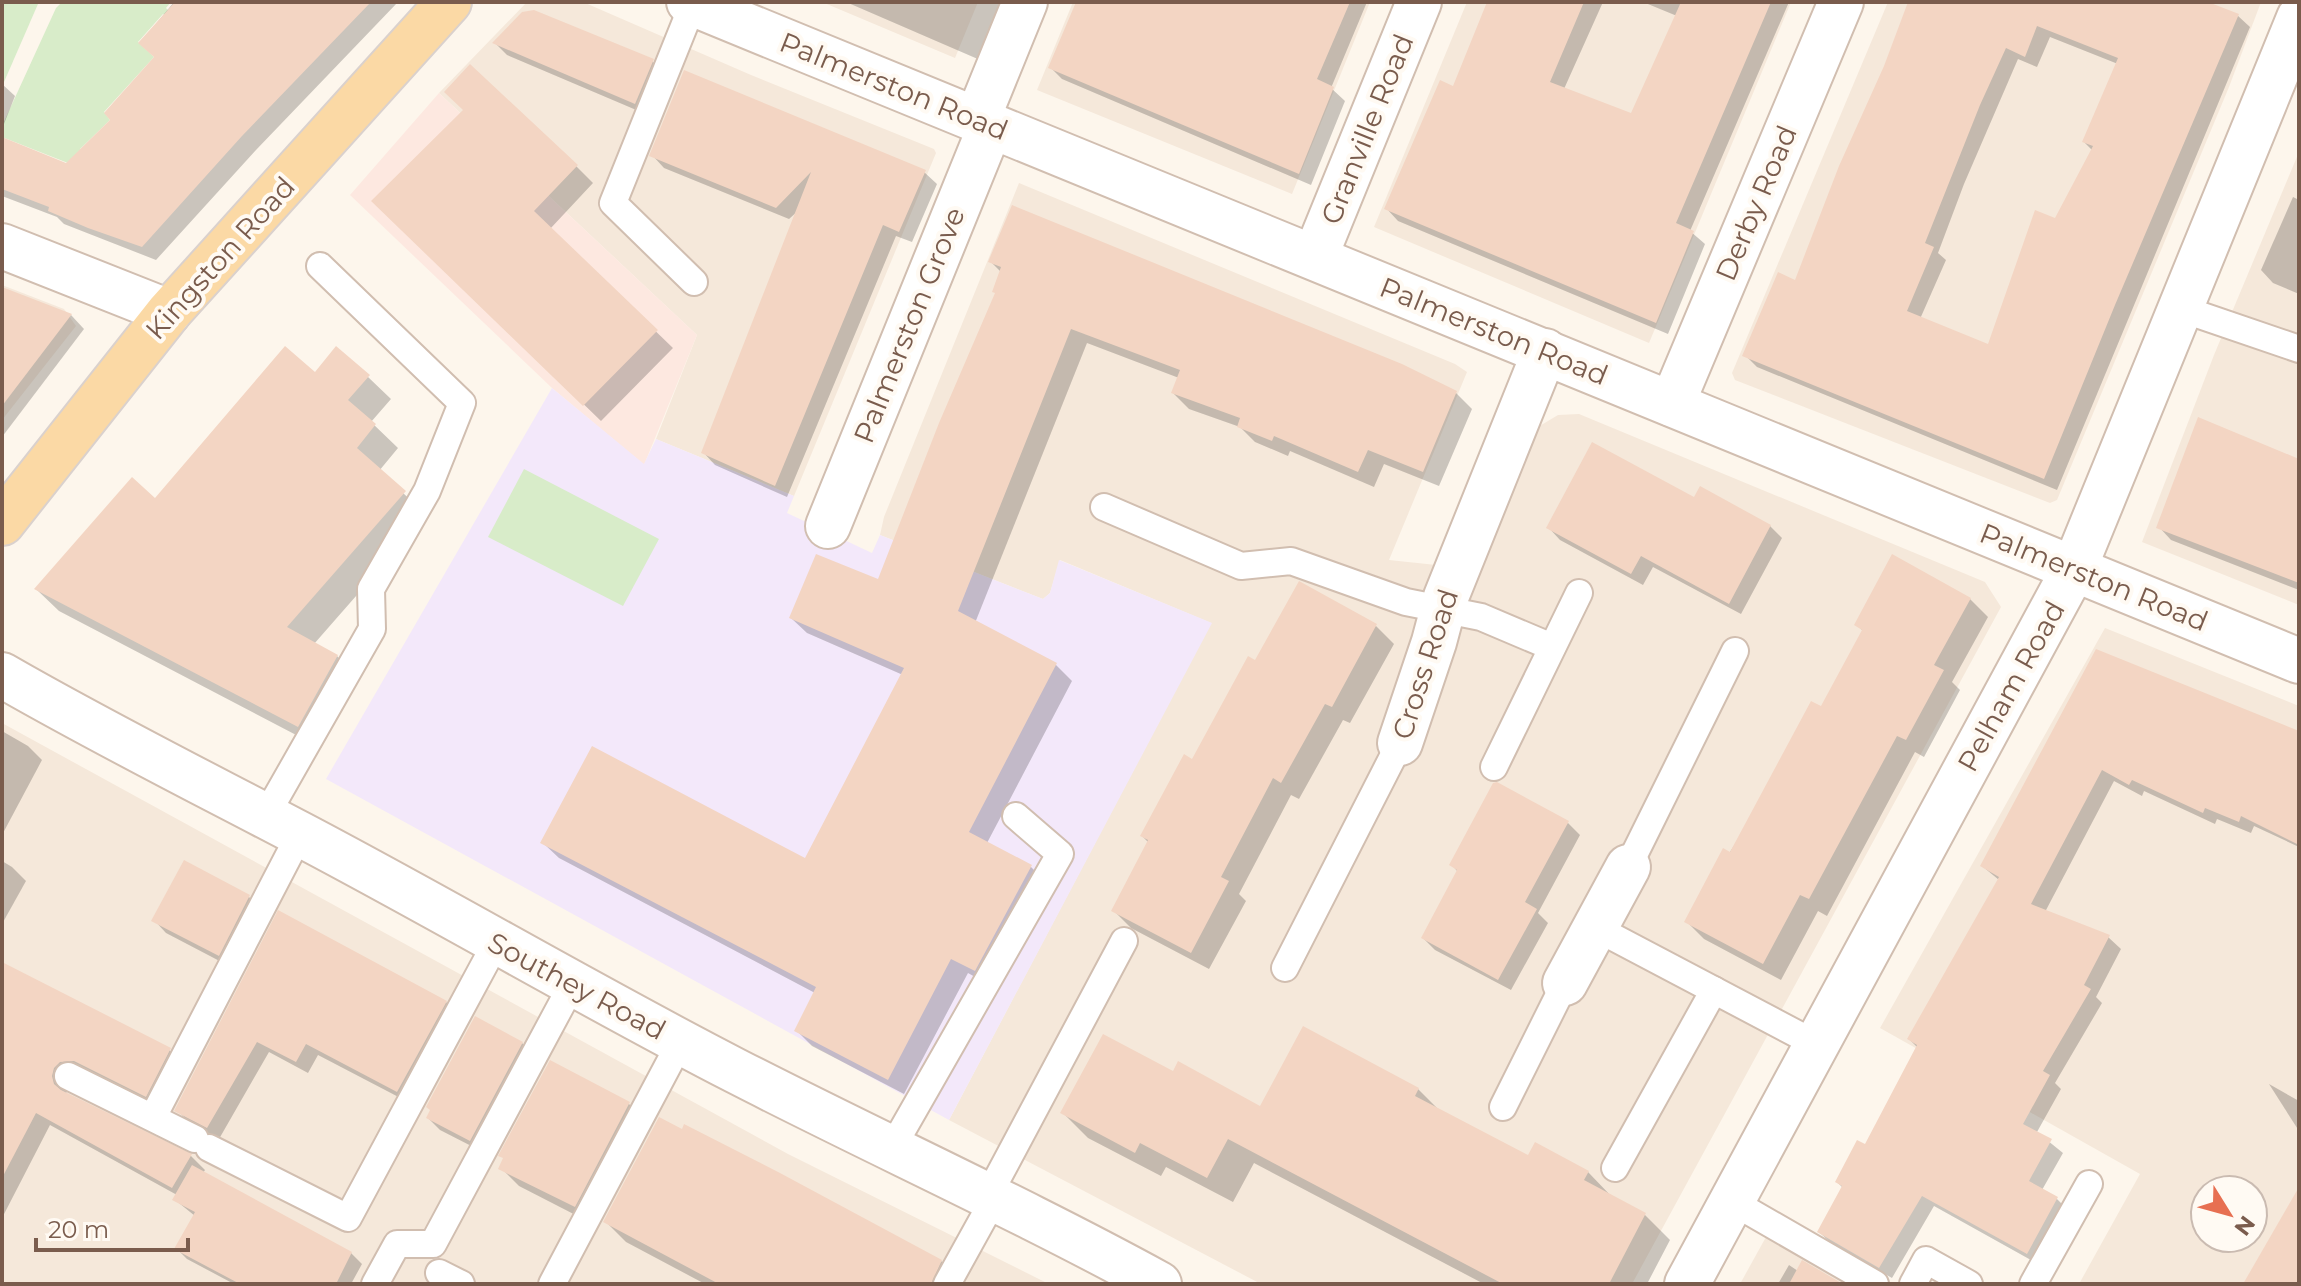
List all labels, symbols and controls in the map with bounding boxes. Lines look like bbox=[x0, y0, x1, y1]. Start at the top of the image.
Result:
street label: Palmerston Road bbox=[775, 25, 1013, 147]
street label: Granville Road bbox=[1313, 29, 1421, 229]
street label: Derby Road bbox=[1708, 120, 1804, 286]
street label: Kingston Road bbox=[138, 170, 302, 346]
street label: Palmerston Grove bbox=[846, 202, 972, 448]
street label: Palmerston Road bbox=[1375, 270, 1613, 392]
street label: Palmerston Road bbox=[1975, 516, 2213, 638]
street label: Cross Road bbox=[1385, 584, 1465, 744]
street label: Pelham Road bbox=[1950, 595, 2072, 777]
street label: Southey Road bbox=[482, 925, 672, 1047]
north arrow bbox=[2189, 1174, 2269, 1254]
scale bar bbox=[36, 1202, 188, 1252]
text: N bbox=[2228, 1211, 2261, 1241]
text: 20 m bbox=[48, 1215, 109, 1244]

